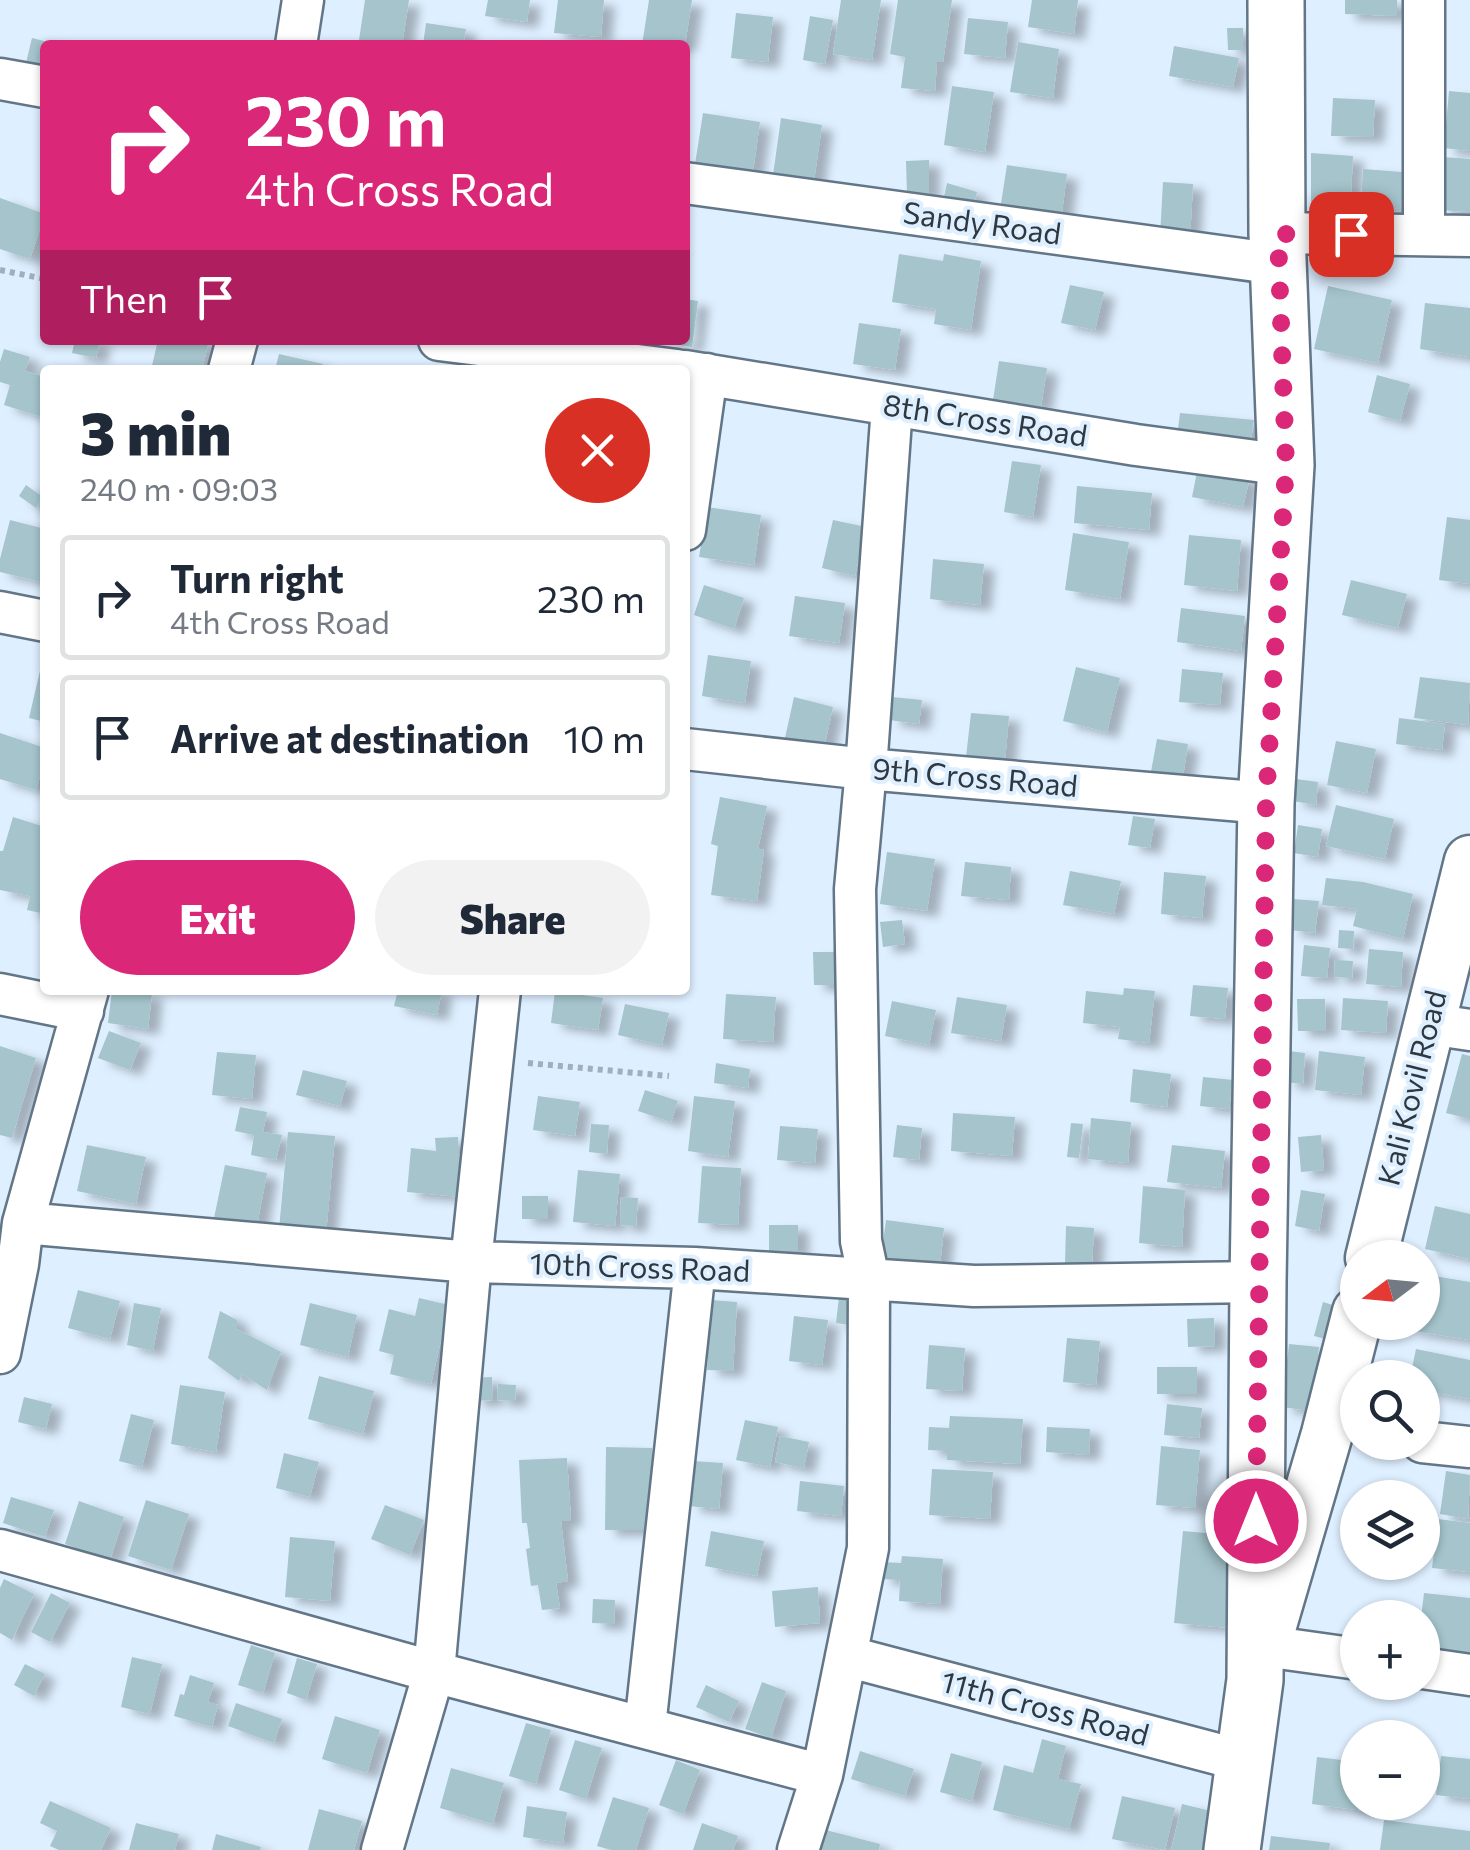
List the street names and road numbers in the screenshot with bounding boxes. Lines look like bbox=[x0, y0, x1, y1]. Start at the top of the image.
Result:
street label: Sandy Road bbox=[901, 192, 1064, 251]
street label: 8th Cross Road bbox=[881, 384, 1090, 453]
street label: 9th Cross Road bbox=[871, 748, 1080, 803]
street label: Kali Kovil Road bbox=[1368, 986, 1453, 1189]
street label: 10th Cross Road bbox=[529, 1243, 751, 1288]
street label: 11th Cross Road bbox=[938, 1661, 1154, 1752]

